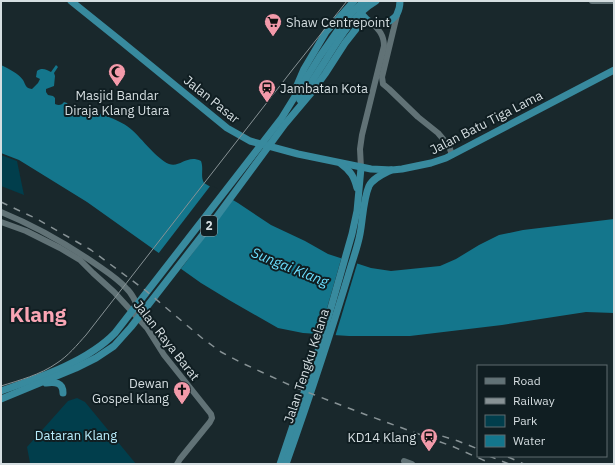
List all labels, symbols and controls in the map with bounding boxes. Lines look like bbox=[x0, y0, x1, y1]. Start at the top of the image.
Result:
supermarket icon: Shaw Centrepoint bbox=[263, 12, 283, 37]
place label: Shaw Centrepoint bbox=[286, 14, 390, 31]
mosque icon: Masjid Bandar Diraja Klang Utara bbox=[107, 62, 127, 87]
street label: Jalan Pasar bbox=[180, 72, 243, 127]
station icon: Jambatan Kota bbox=[257, 78, 277, 103]
place label: Jambatan Kota bbox=[280, 80, 368, 97]
place label: Masjid Bandar Diraja Klang Utara bbox=[65, 87, 170, 119]
street label: Jalan Batu Tiga Lama bbox=[427, 87, 545, 158]
road number: 2 bbox=[201, 216, 217, 236]
water label: Sungai Klang bbox=[249, 243, 332, 291]
street label: Jalan Raya Barat bbox=[130, 297, 203, 384]
district label: Klang bbox=[10, 300, 67, 328]
street label: Jalan Tengku Kelana bbox=[280, 307, 333, 426]
legend bbox=[477, 365, 607, 457]
text: Road bbox=[513, 373, 541, 388]
place label: Dewan Gospel Klang bbox=[92, 375, 169, 407]
church icon: Dewan Gospel Klang bbox=[172, 380, 192, 405]
text: Railway bbox=[513, 393, 555, 408]
text: Park bbox=[513, 413, 538, 428]
park label: Dataran Klang bbox=[35, 427, 117, 444]
station icon: KD14 Klang bbox=[419, 427, 439, 452]
place label: KD14 Klang bbox=[347, 429, 416, 446]
text: Water bbox=[513, 433, 546, 448]

